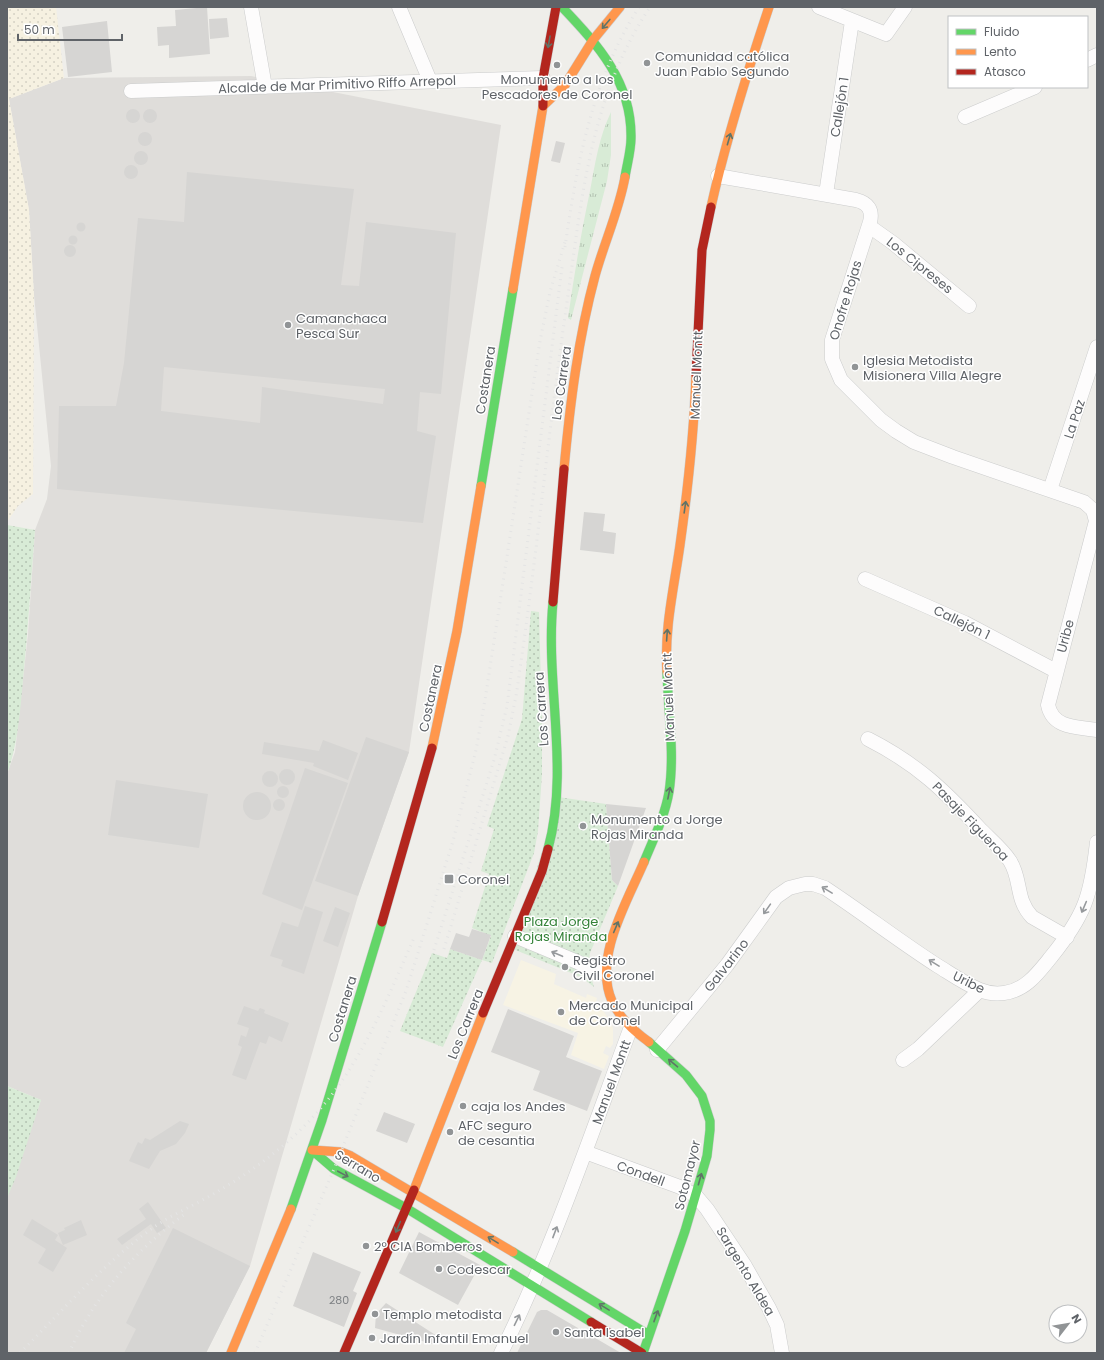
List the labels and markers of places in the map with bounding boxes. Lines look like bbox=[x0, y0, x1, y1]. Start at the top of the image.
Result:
place label: Comunidad católica Juan Pablo Segundo bbox=[655, 47, 789, 81]
marker: Comunidad católica Juan Pablo Segundo bbox=[642, 58, 652, 68]
marker: Monumento a los Pescadores de Coronel bbox=[552, 60, 562, 70]
place label: Monumento a los Pescadores de Coronel bbox=[482, 70, 632, 104]
place label: Camanchaca Pesca Sur bbox=[296, 309, 387, 343]
marker: Camanchaca Pesca Sur bbox=[283, 320, 293, 330]
place label: Iglesia Metodista Misionera Villa Alegre bbox=[863, 351, 1002, 385]
marker: Iglesia Metodista Misionera Villa Alegre bbox=[850, 362, 860, 372]
place label: Monumento a Jorge Rojas Miranda bbox=[591, 810, 723, 844]
marker: Monumento a Jorge Rojas Miranda bbox=[578, 821, 588, 831]
place label: Coronel bbox=[458, 870, 509, 889]
marker: Coronel bbox=[443, 873, 455, 885]
place label: Registro Civil Coronel bbox=[573, 951, 655, 985]
marker: Registro Civil Coronel bbox=[560, 962, 570, 972]
place label: Mercado Municipal de Coronel bbox=[569, 996, 693, 1030]
marker: Mercado Municipal de Coronel bbox=[556, 1007, 566, 1017]
place label: caja los Andes bbox=[471, 1097, 566, 1116]
marker: caja los Andes bbox=[458, 1101, 468, 1111]
place label: AFC seguro de cesantia bbox=[458, 1116, 535, 1150]
marker: AFC seguro de cesantia bbox=[445, 1127, 455, 1137]
place label: 2° CIA Bomberos bbox=[374, 1237, 482, 1256]
marker: 2° CIA Bomberos bbox=[361, 1241, 371, 1251]
place label: Codescar bbox=[447, 1260, 511, 1279]
marker: Codescar bbox=[434, 1264, 444, 1274]
place label: Templo metodista bbox=[383, 1305, 502, 1324]
marker: Templo metodista bbox=[370, 1309, 380, 1319]
place label: Santa Isabel bbox=[564, 1323, 645, 1342]
marker: Santa Isabel bbox=[551, 1327, 561, 1337]
place label: Jardín Infantil Emanuel bbox=[380, 1329, 529, 1348]
marker: Jardín Infantil Emanuel bbox=[367, 1333, 377, 1343]

